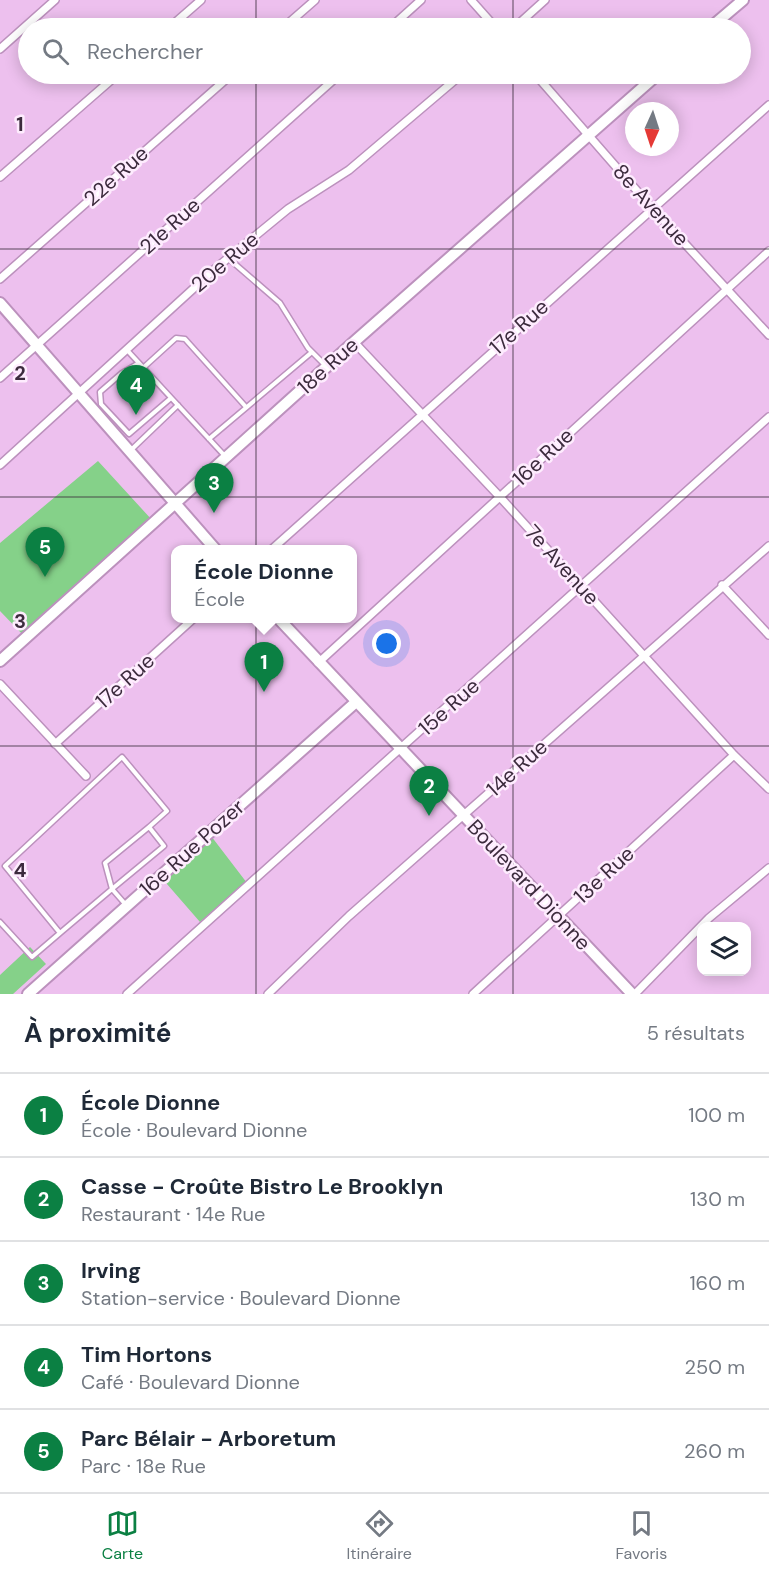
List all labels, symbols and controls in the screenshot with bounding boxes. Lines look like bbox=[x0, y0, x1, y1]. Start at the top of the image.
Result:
search box bbox=[18, 18, 751, 84]
icon: search bbox=[39, 35, 72, 68]
text: Rechercher bbox=[87, 37, 203, 66]
north arrow bbox=[625, 102, 679, 156]
text: 1 bbox=[16, 111, 24, 137]
street label: 22e Rue bbox=[78, 140, 154, 212]
street label: 8e Avenue bbox=[607, 158, 695, 252]
street label: 21e Rue bbox=[134, 191, 206, 261]
street label: 20e Rue bbox=[185, 225, 265, 299]
street label: 17e Rue bbox=[483, 293, 555, 361]
street label: 18e Rue bbox=[291, 331, 365, 401]
text: 2 bbox=[14, 360, 26, 386]
pin: 4 bbox=[116, 366, 156, 415]
street label: 16e Rue bbox=[507, 422, 580, 492]
pin: 3 bbox=[194, 464, 234, 513]
street label: 7e Avenue bbox=[519, 519, 606, 611]
pin: 5 bbox=[26, 528, 64, 577]
popup bbox=[171, 545, 357, 623]
text: École Dionne bbox=[194, 557, 334, 586]
text: École bbox=[194, 586, 245, 612]
text: 3 bbox=[14, 608, 26, 634]
your location bbox=[372, 629, 401, 658]
pin: 1 bbox=[244, 642, 284, 692]
street label: 17e Rue bbox=[89, 647, 161, 715]
street label: 15e Rue bbox=[412, 672, 486, 742]
street label: 14e Rue bbox=[480, 733, 554, 803]
pin: 2 bbox=[410, 766, 448, 816]
street label: 16e Rue Pozer bbox=[133, 793, 251, 903]
street label: Boulevard Dionne bbox=[461, 813, 597, 957]
street label: 13e Rue bbox=[568, 840, 640, 910]
text: 4 bbox=[14, 857, 27, 883]
map controls bbox=[697, 922, 751, 976]
button: layers bbox=[697, 922, 751, 976]
text: À proximité bbox=[24, 1016, 171, 1050]
text: 5 résultats bbox=[647, 1020, 745, 1046]
text: École Dionne bbox=[81, 1088, 220, 1117]
text: 1 bbox=[40, 1102, 47, 1128]
text: 100 m bbox=[688, 1102, 745, 1128]
text: École · Boulevard Dionne bbox=[81, 1117, 307, 1143]
text: Casse - Croûte Bistro Le Brooklyn bbox=[81, 1172, 443, 1201]
text: 2 bbox=[38, 1186, 49, 1212]
text: 130 m bbox=[690, 1186, 745, 1212]
text: Restaurant · 14e Rue bbox=[81, 1201, 265, 1227]
text: Irving bbox=[81, 1256, 141, 1285]
text: 3 bbox=[37, 1270, 50, 1296]
text: 160 m bbox=[689, 1270, 745, 1296]
text: Station-service · Boulevard Dionne bbox=[81, 1285, 401, 1311]
text: Tim Hortons bbox=[81, 1340, 212, 1369]
text: 4 bbox=[37, 1354, 50, 1380]
text: 250 m bbox=[684, 1354, 745, 1380]
text: Café · Boulevard Dionne bbox=[81, 1369, 300, 1395]
text: Parc Bélair - Arboretum bbox=[81, 1424, 336, 1453]
text: 5 bbox=[37, 1438, 50, 1464]
text: 260 m bbox=[684, 1438, 745, 1464]
text: Parc · 18e Rue bbox=[81, 1453, 206, 1479]
tab: Carte bbox=[102, 1507, 143, 1564]
tab: Itinéraire bbox=[347, 1507, 412, 1564]
tab: Favoris bbox=[615, 1507, 667, 1564]

